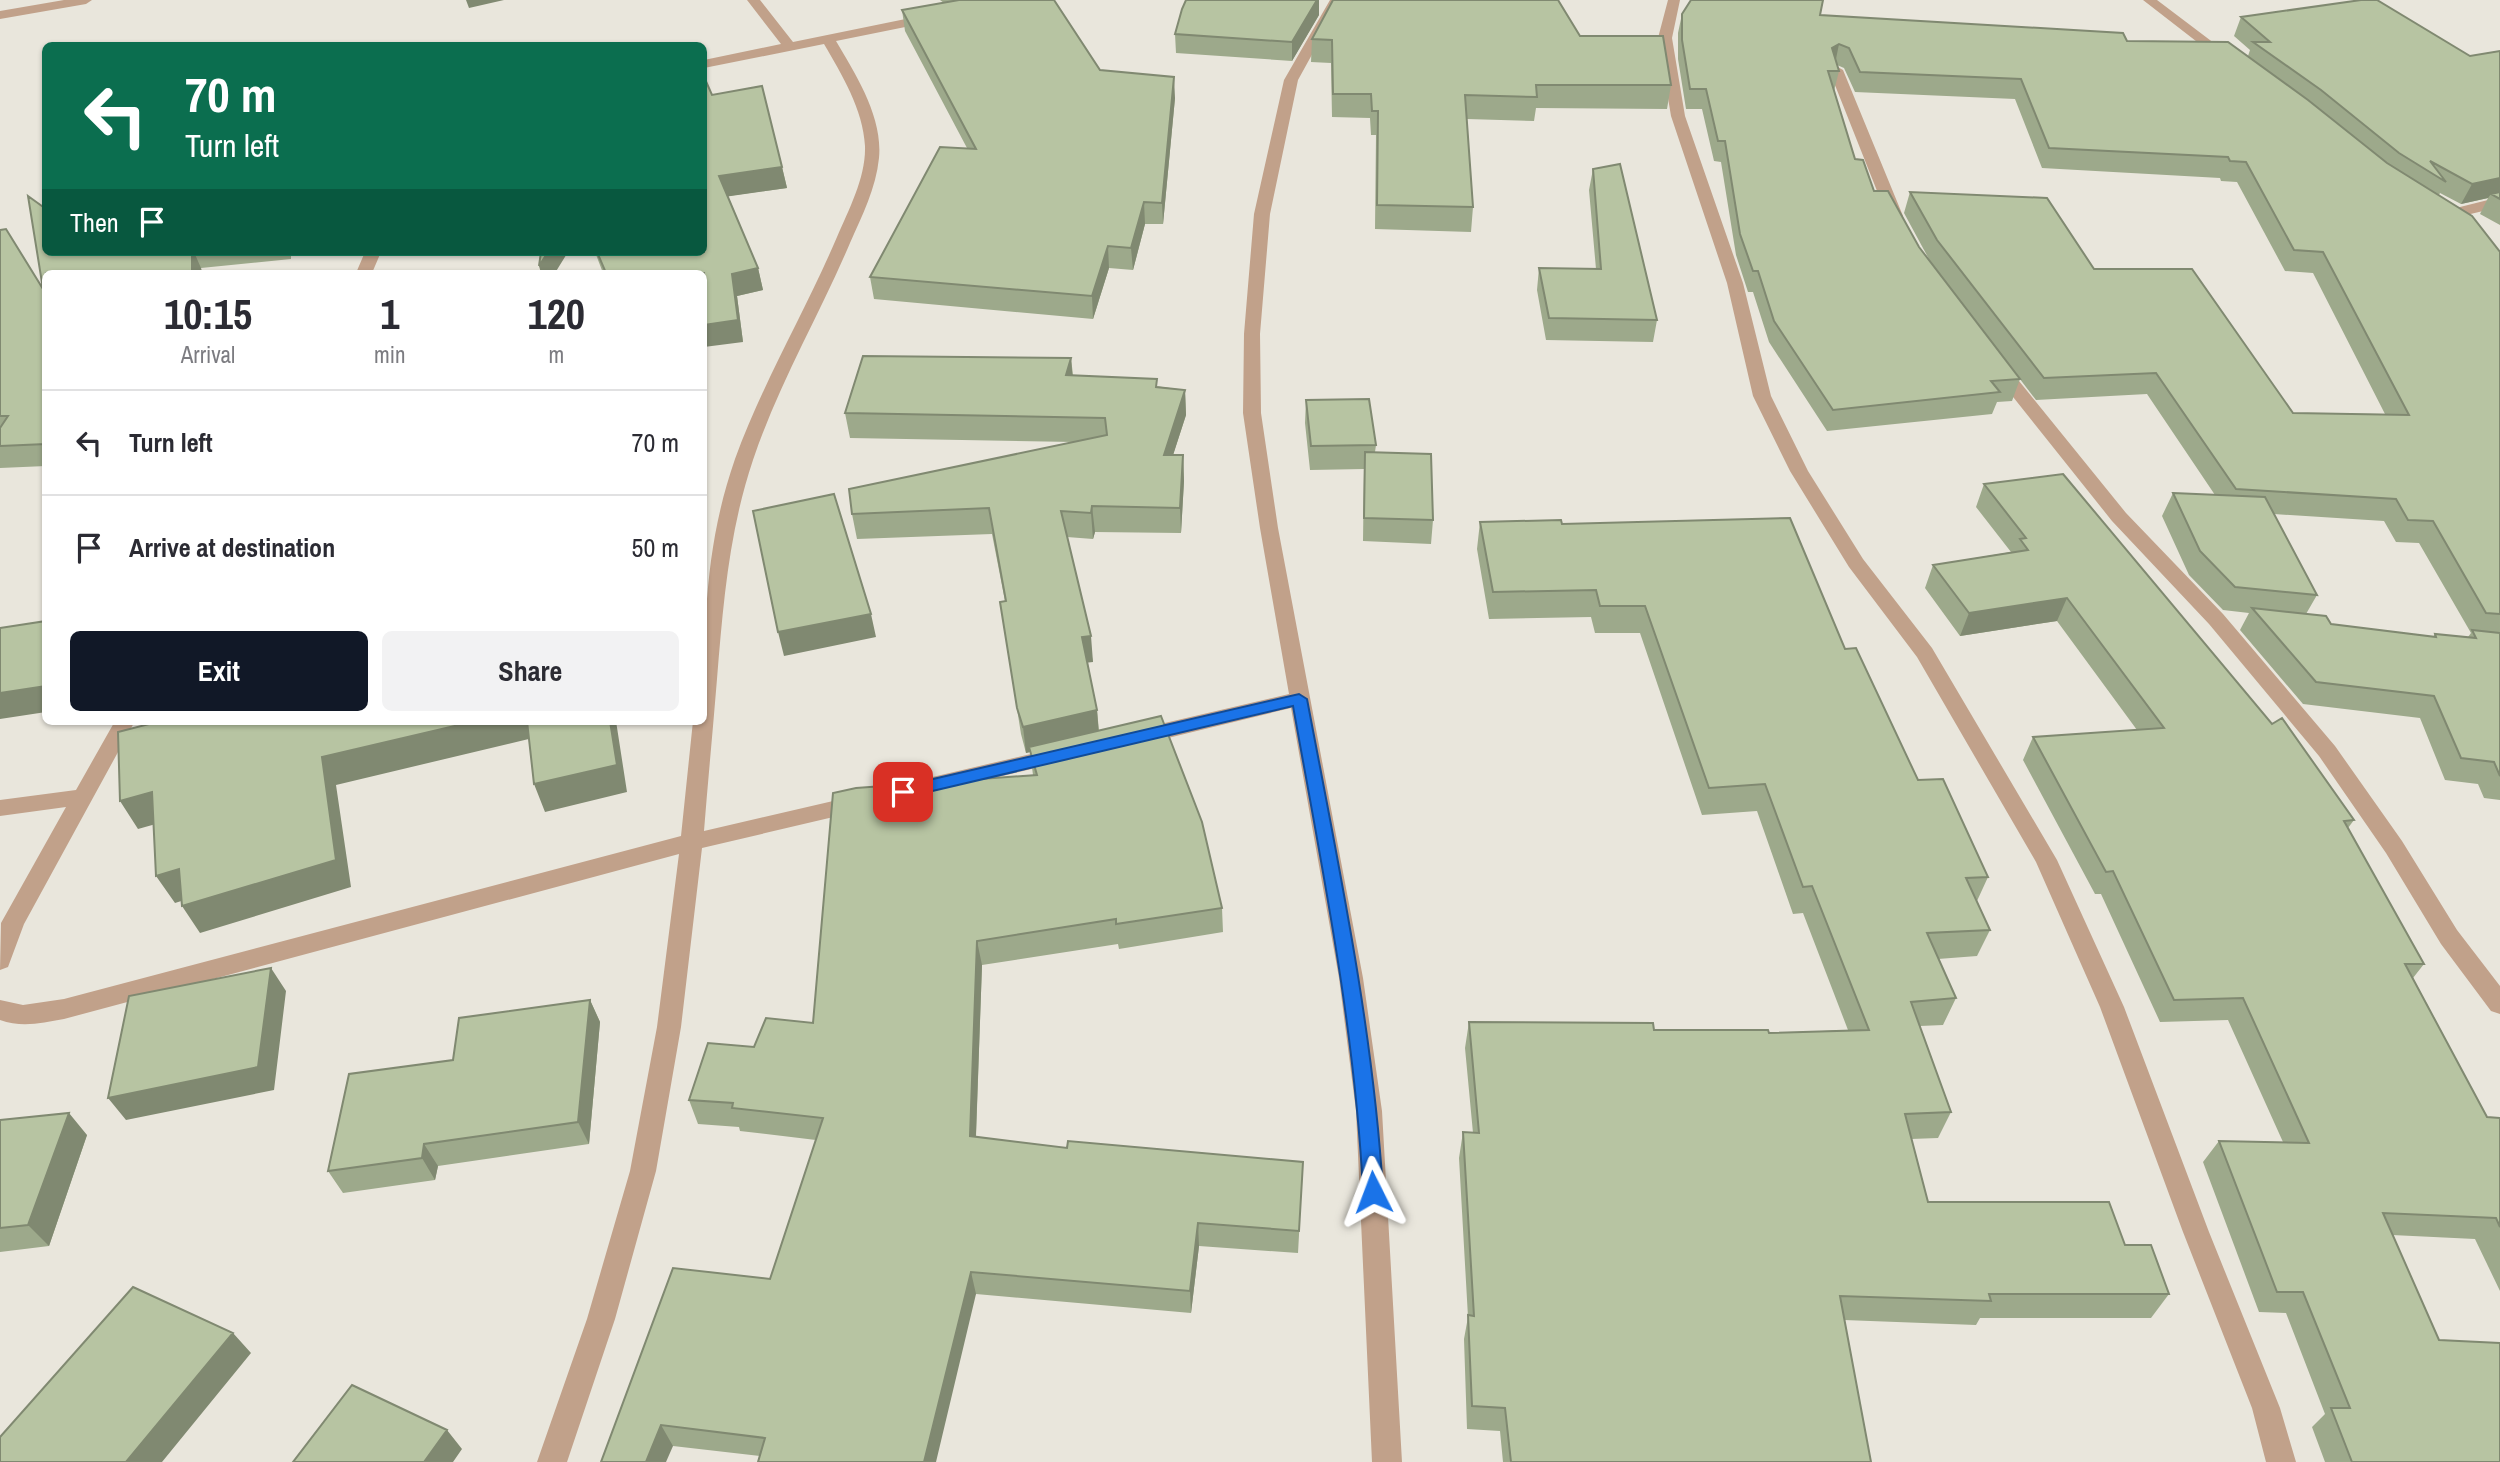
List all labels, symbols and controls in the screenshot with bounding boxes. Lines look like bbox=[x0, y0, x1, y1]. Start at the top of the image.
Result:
text: 70 m bbox=[185, 61, 277, 127]
icon: left bbox=[70, 70, 161, 161]
text: Turn left bbox=[185, 124, 279, 167]
icon: arrive bbox=[133, 203, 171, 241]
text: Then bbox=[70, 205, 119, 240]
text: 10:15 bbox=[164, 286, 252, 342]
text: 1 bbox=[380, 286, 399, 342]
text: 120 bbox=[528, 286, 585, 342]
text: Arrival bbox=[181, 339, 235, 370]
text: min bbox=[374, 339, 406, 370]
text: m bbox=[548, 339, 564, 370]
icon: left bbox=[70, 424, 108, 462]
text: Turn left bbox=[129, 425, 213, 460]
text: 70 m bbox=[632, 425, 679, 460]
icon: arrive bbox=[70, 529, 108, 567]
text: Arrive at destination bbox=[129, 530, 335, 565]
text: 50 m bbox=[632, 530, 679, 565]
button: Exit bbox=[70, 631, 368, 711]
button: Share bbox=[382, 631, 679, 711]
pin bbox=[873, 762, 933, 822]
icon: arrive bbox=[884, 773, 922, 811]
position arrow bbox=[1336, 1155, 1410, 1229]

